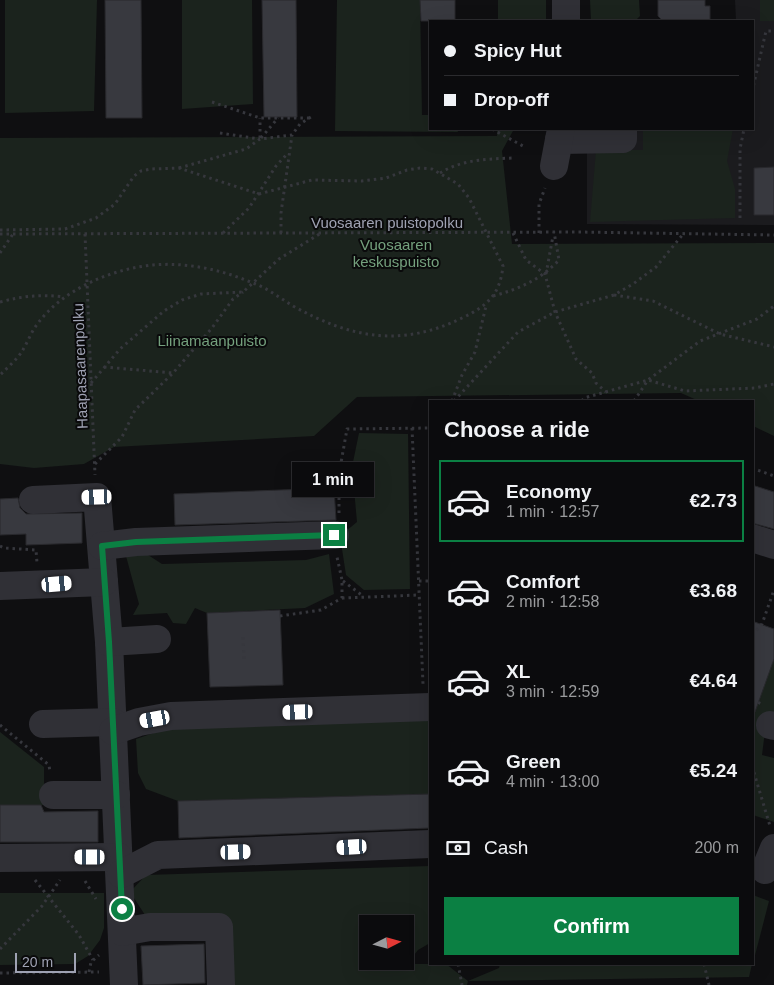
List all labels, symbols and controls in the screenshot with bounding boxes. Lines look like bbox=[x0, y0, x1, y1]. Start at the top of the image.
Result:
text: Spicy Hut bbox=[474, 40, 562, 61]
text: Drop-off bbox=[474, 89, 549, 110]
street label: Vuosaaren puistopolku bbox=[311, 214, 463, 231]
park label: Vuosaaren keskuspuisto bbox=[353, 236, 439, 270]
street label: Haapasaarenpolku bbox=[69, 303, 91, 429]
park label: Liinamaanpuisto bbox=[157, 332, 267, 349]
text: Choose a ride bbox=[444, 417, 589, 442]
callout: 1 min bbox=[293, 462, 375, 498]
text: 1 min bbox=[312, 471, 354, 488]
icon: car bbox=[446, 479, 491, 524]
text: Economy bbox=[506, 481, 592, 502]
car bbox=[81, 489, 112, 505]
text: €2.73 bbox=[689, 490, 737, 511]
text: 1 min · 12:57 bbox=[506, 503, 599, 520]
route end bbox=[323, 524, 345, 546]
icon: car bbox=[446, 569, 491, 614]
text: Comfort bbox=[506, 571, 580, 592]
car bbox=[41, 575, 72, 593]
text: €3.68 bbox=[689, 580, 737, 601]
text: 2 min · 12:58 bbox=[506, 593, 599, 610]
icon: car bbox=[446, 659, 491, 704]
text: XL bbox=[506, 661, 530, 682]
text: €4.64 bbox=[689, 670, 737, 691]
text: 3 min · 12:59 bbox=[506, 683, 599, 700]
car bbox=[282, 704, 313, 720]
car bbox=[138, 709, 171, 729]
icon: car bbox=[446, 749, 491, 794]
text: Green bbox=[506, 751, 561, 772]
text: €5.24 bbox=[689, 760, 737, 781]
text: 4 min · 13:00 bbox=[506, 773, 599, 790]
icon: cash bbox=[444, 834, 472, 862]
text: Cash bbox=[484, 837, 528, 858]
car bbox=[336, 839, 367, 855]
text: 200 m bbox=[695, 839, 739, 856]
car bbox=[220, 844, 251, 860]
car bbox=[75, 850, 105, 865]
button: Confirm bbox=[444, 897, 739, 955]
route start bbox=[111, 898, 133, 920]
north arrow bbox=[359, 915, 414, 970]
map controls bbox=[359, 915, 414, 970]
scale bar bbox=[15, 950, 76, 973]
text: 20 m bbox=[22, 954, 53, 970]

